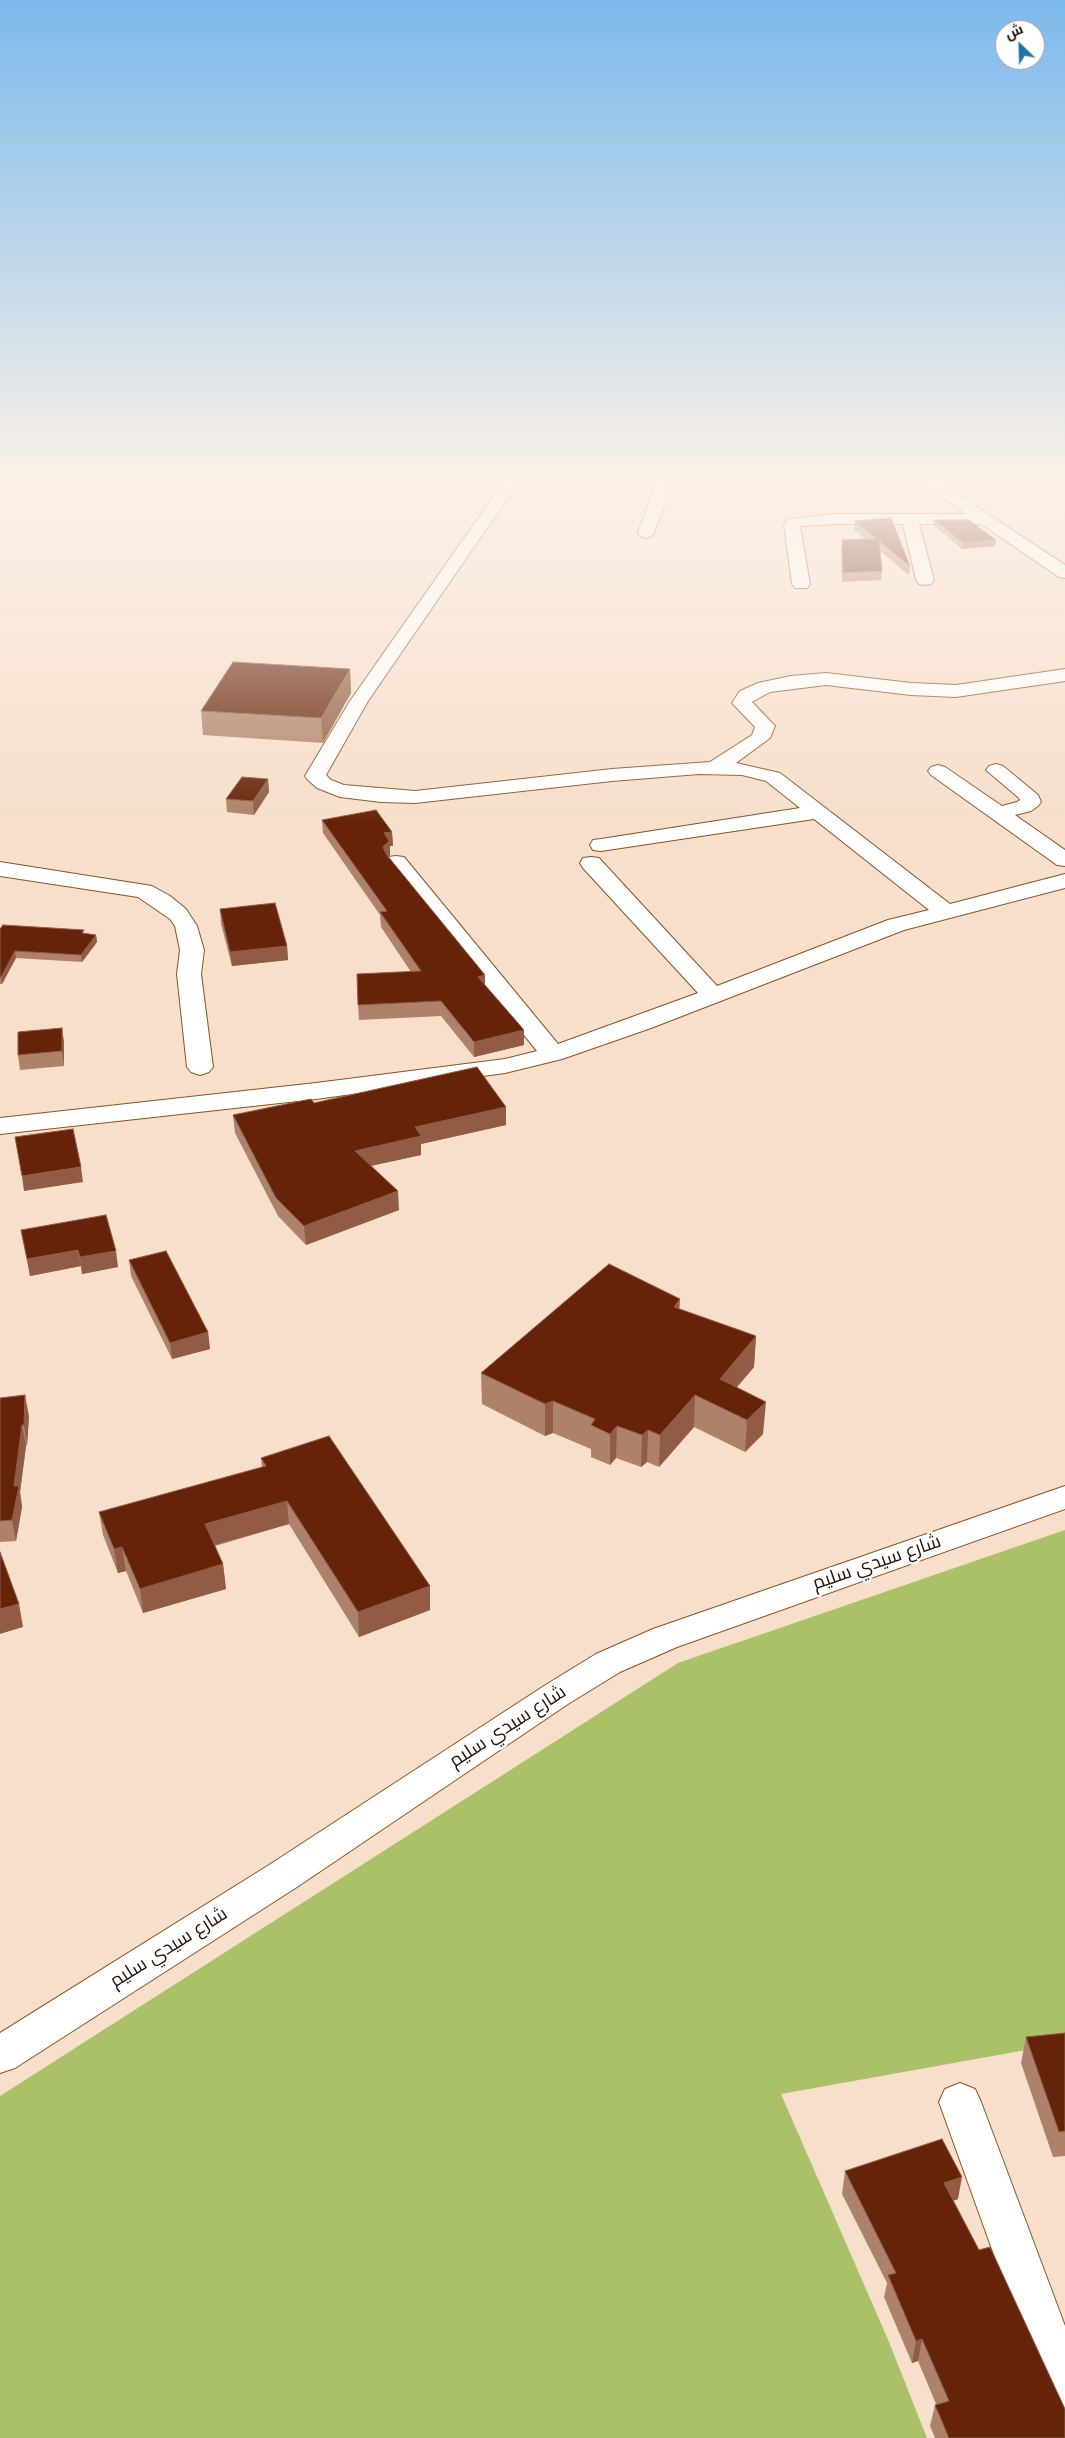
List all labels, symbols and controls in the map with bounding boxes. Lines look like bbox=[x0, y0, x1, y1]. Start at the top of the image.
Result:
north arrow bbox=[995, 20, 1045, 70]
text: ش bbox=[1003, 21, 1025, 42]
street label: شارع سيدي سليم bbox=[810, 1530, 944, 1596]
street label: شارع سيدي سليم bbox=[445, 1681, 571, 1773]
street label: شارع سيدي سليم bbox=[106, 1903, 232, 1993]

